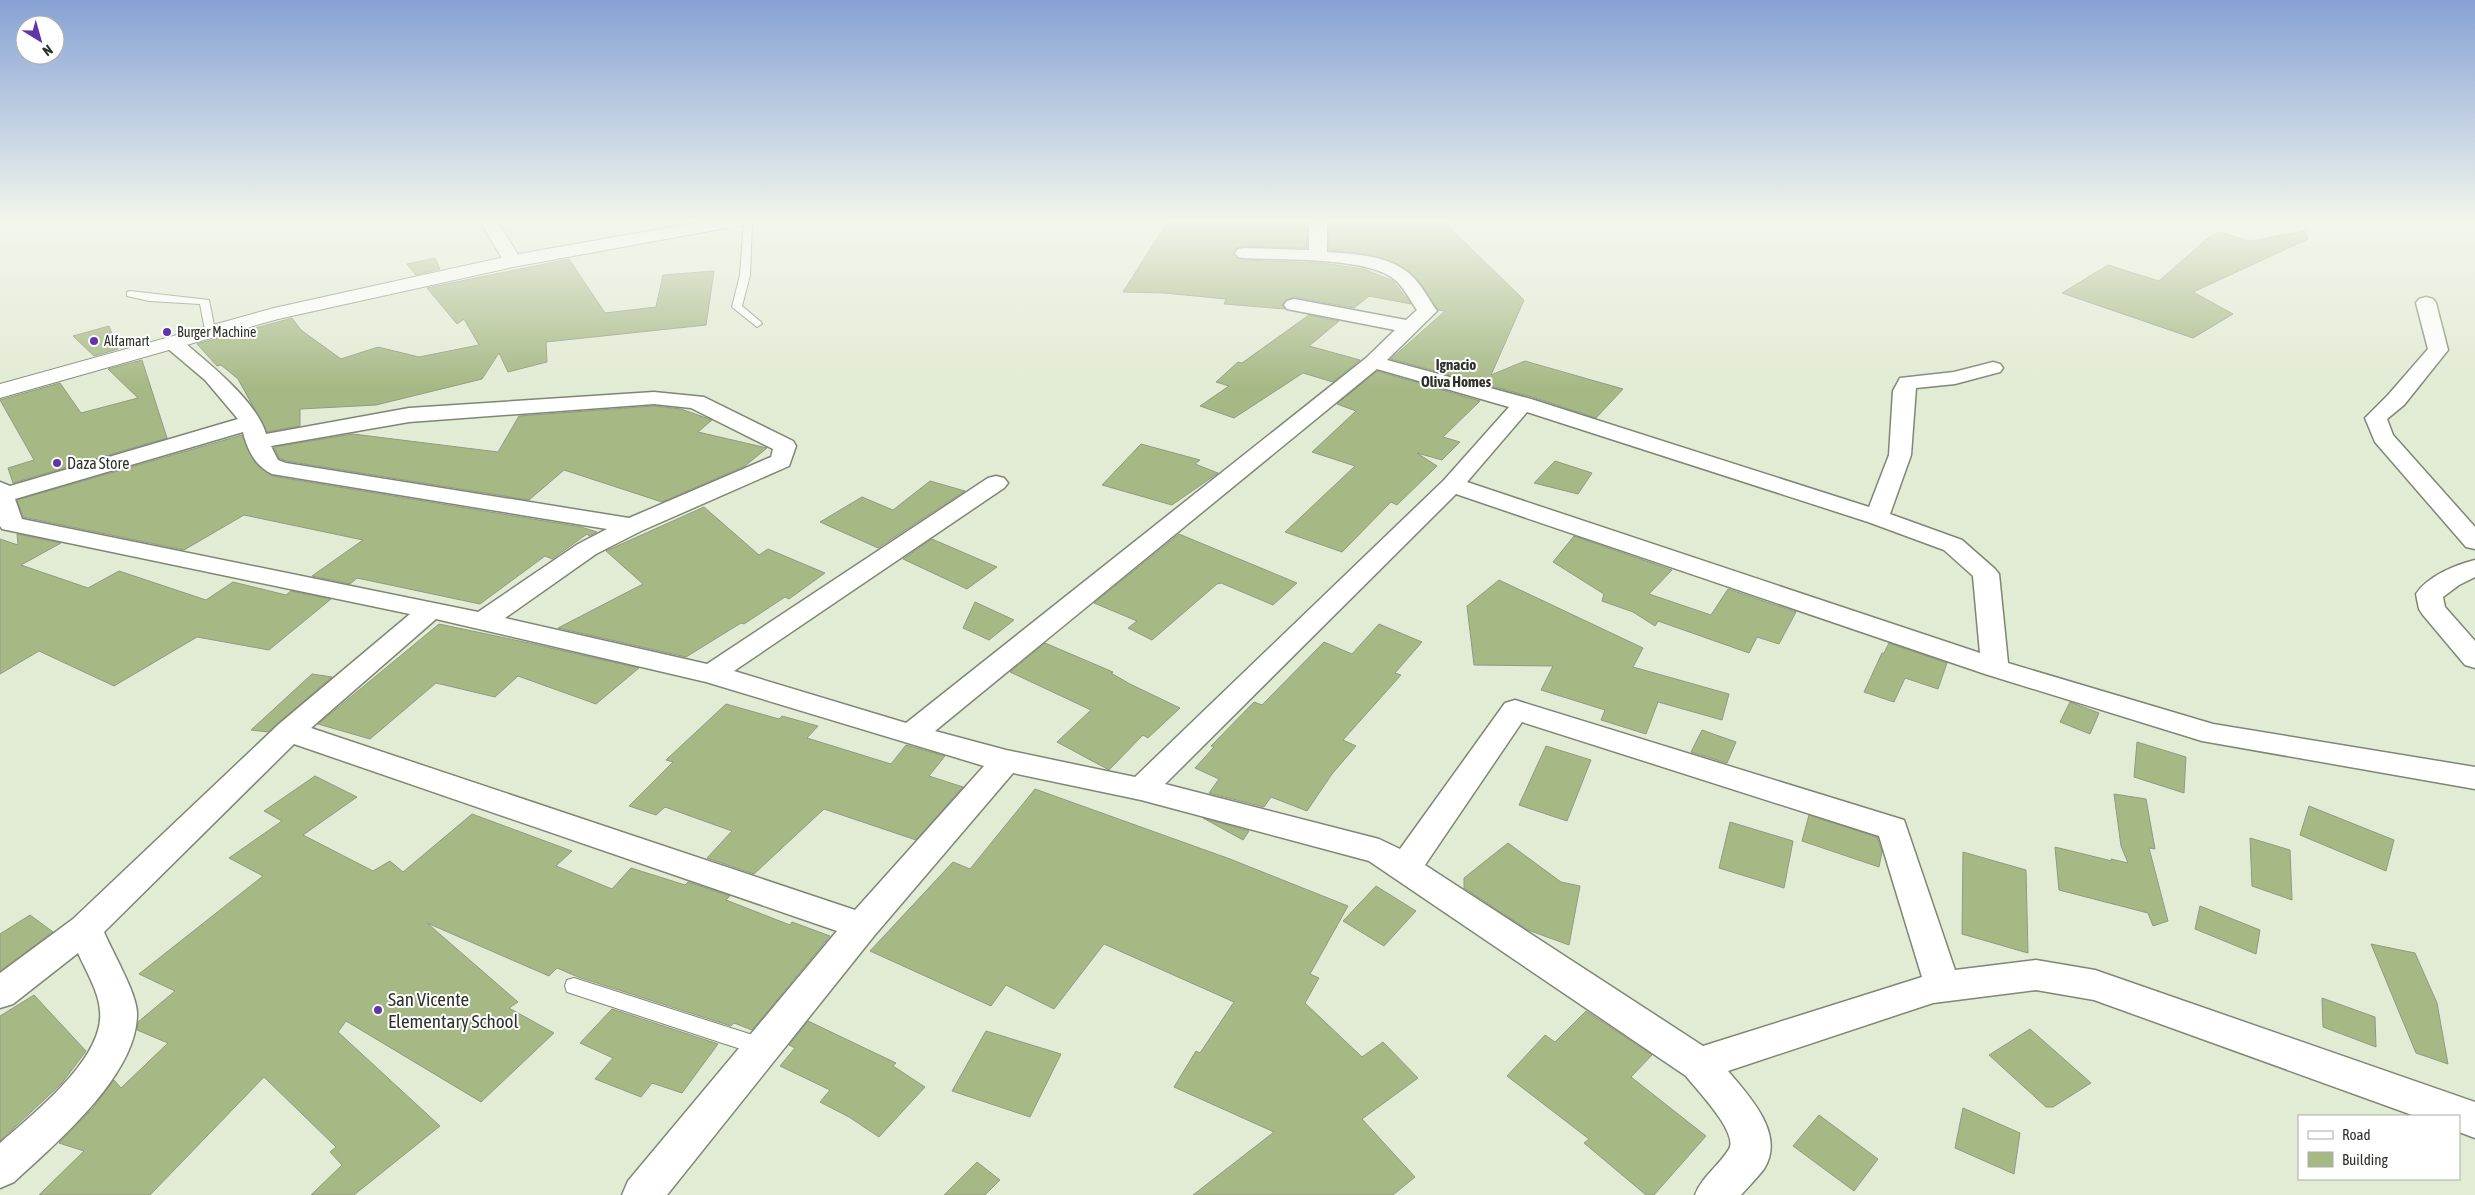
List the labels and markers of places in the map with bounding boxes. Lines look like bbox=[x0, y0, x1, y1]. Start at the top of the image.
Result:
place label: Burger Machine bbox=[177, 324, 256, 340]
marker: Burger Machine bbox=[161, 326, 173, 338]
place label: Alfamart bbox=[104, 333, 150, 349]
marker: Alfamart bbox=[88, 335, 100, 347]
place label: Daza Store bbox=[67, 454, 129, 472]
marker: Daza Store bbox=[51, 457, 63, 469]
place label: San Vicente Elementary School bbox=[388, 988, 519, 1032]
marker: San Vicente Elementary School bbox=[372, 1004, 384, 1016]

